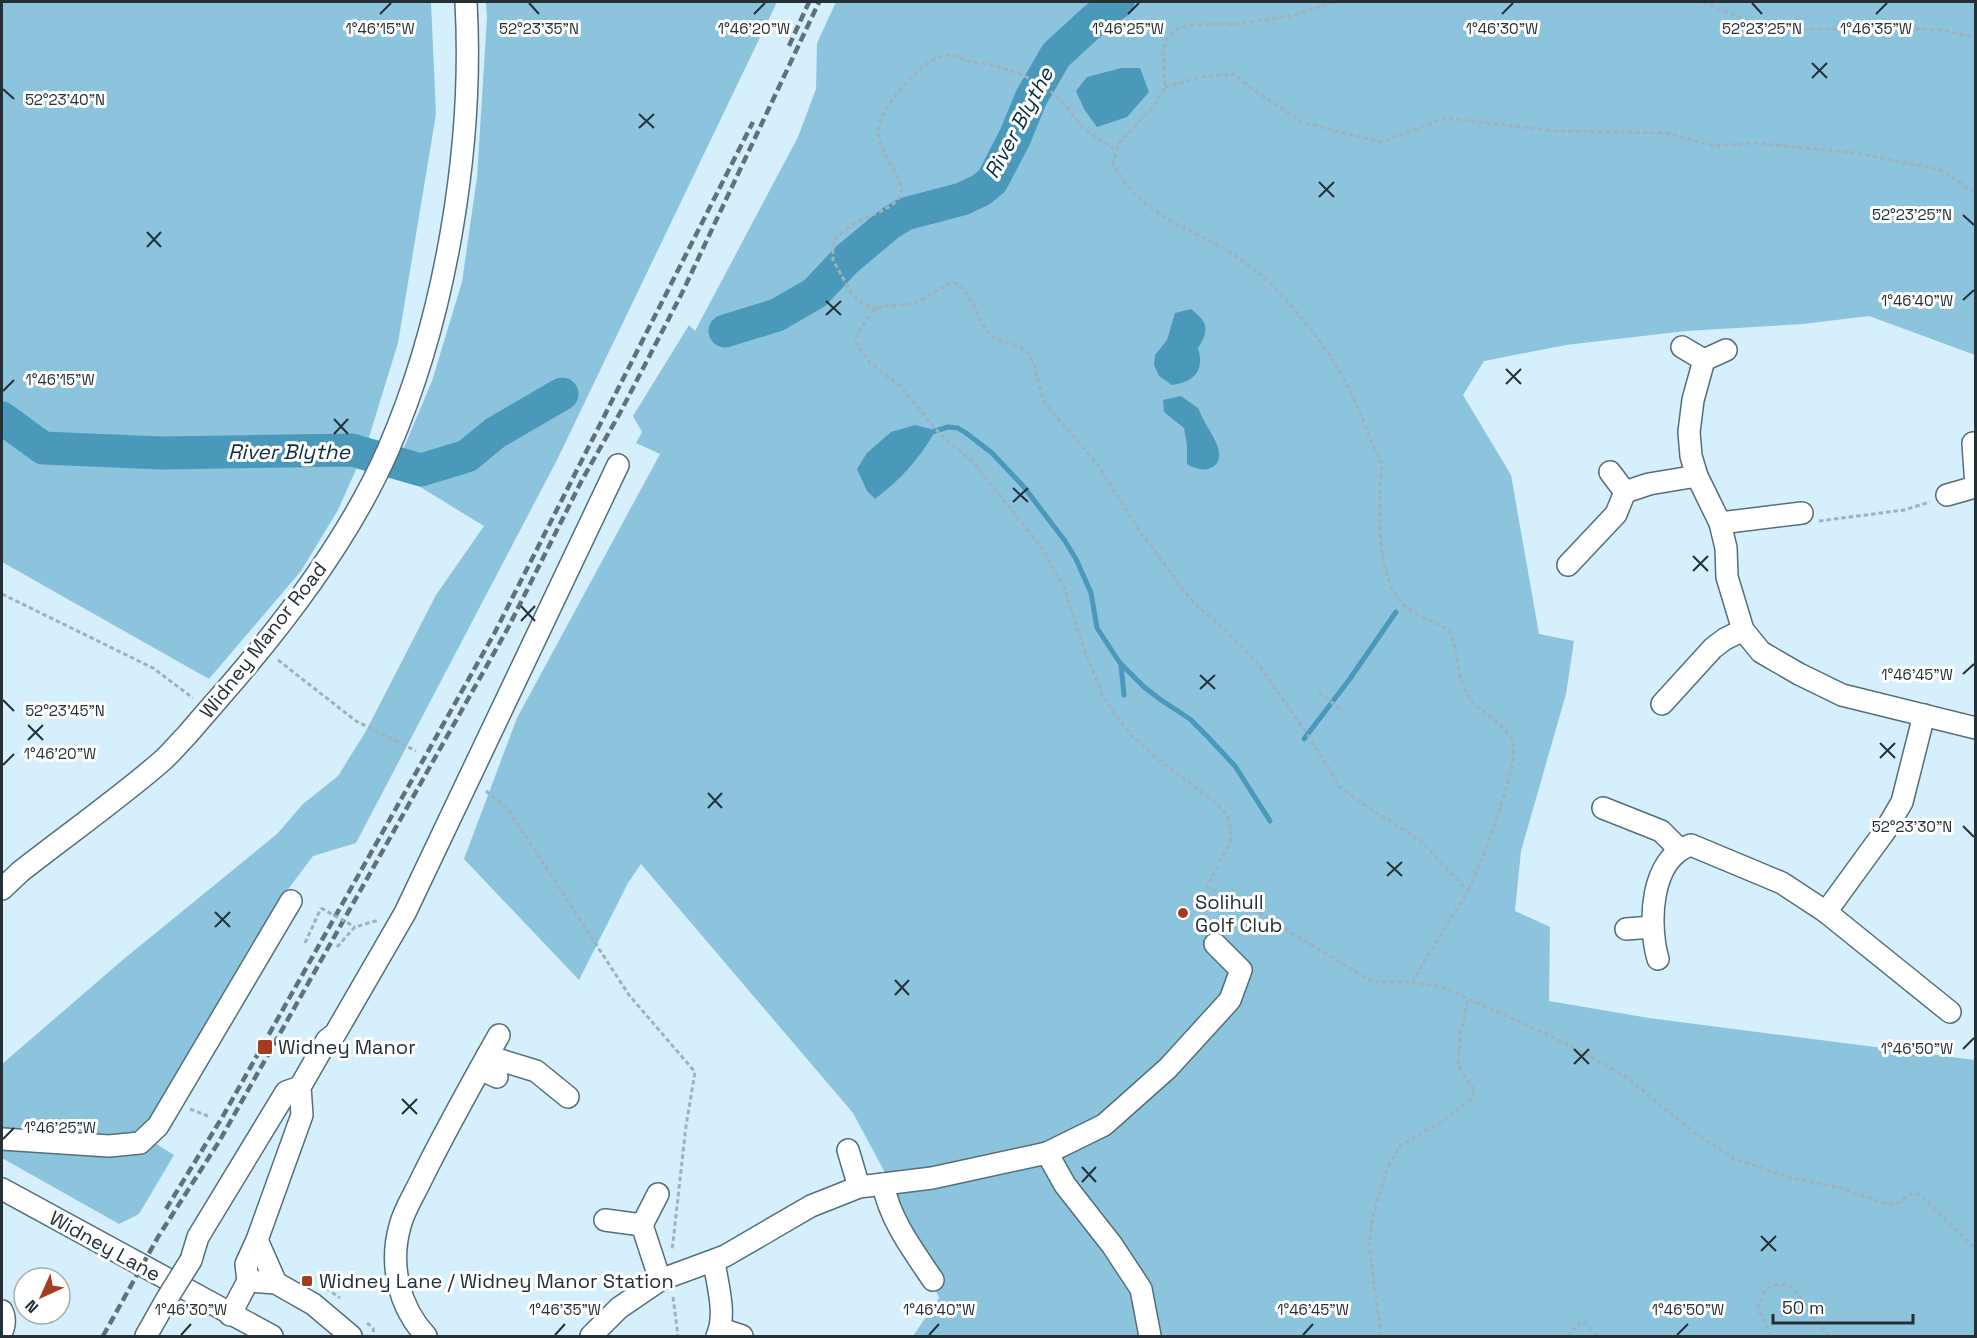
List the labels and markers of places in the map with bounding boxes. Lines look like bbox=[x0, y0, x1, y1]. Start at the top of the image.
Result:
place label: Solihull Golf Club bbox=[1195, 889, 1282, 938]
marker: Solihull Golf Club bbox=[1176, 906, 1190, 920]
place label: Widney Manor bbox=[278, 1034, 416, 1060]
marker: Widney Manor bbox=[256, 1038, 274, 1056]
place label: Widney Lane / Widney Manor Station bbox=[319, 1268, 674, 1294]
marker: Widney Lane / Widney Manor Station bbox=[300, 1274, 314, 1288]

